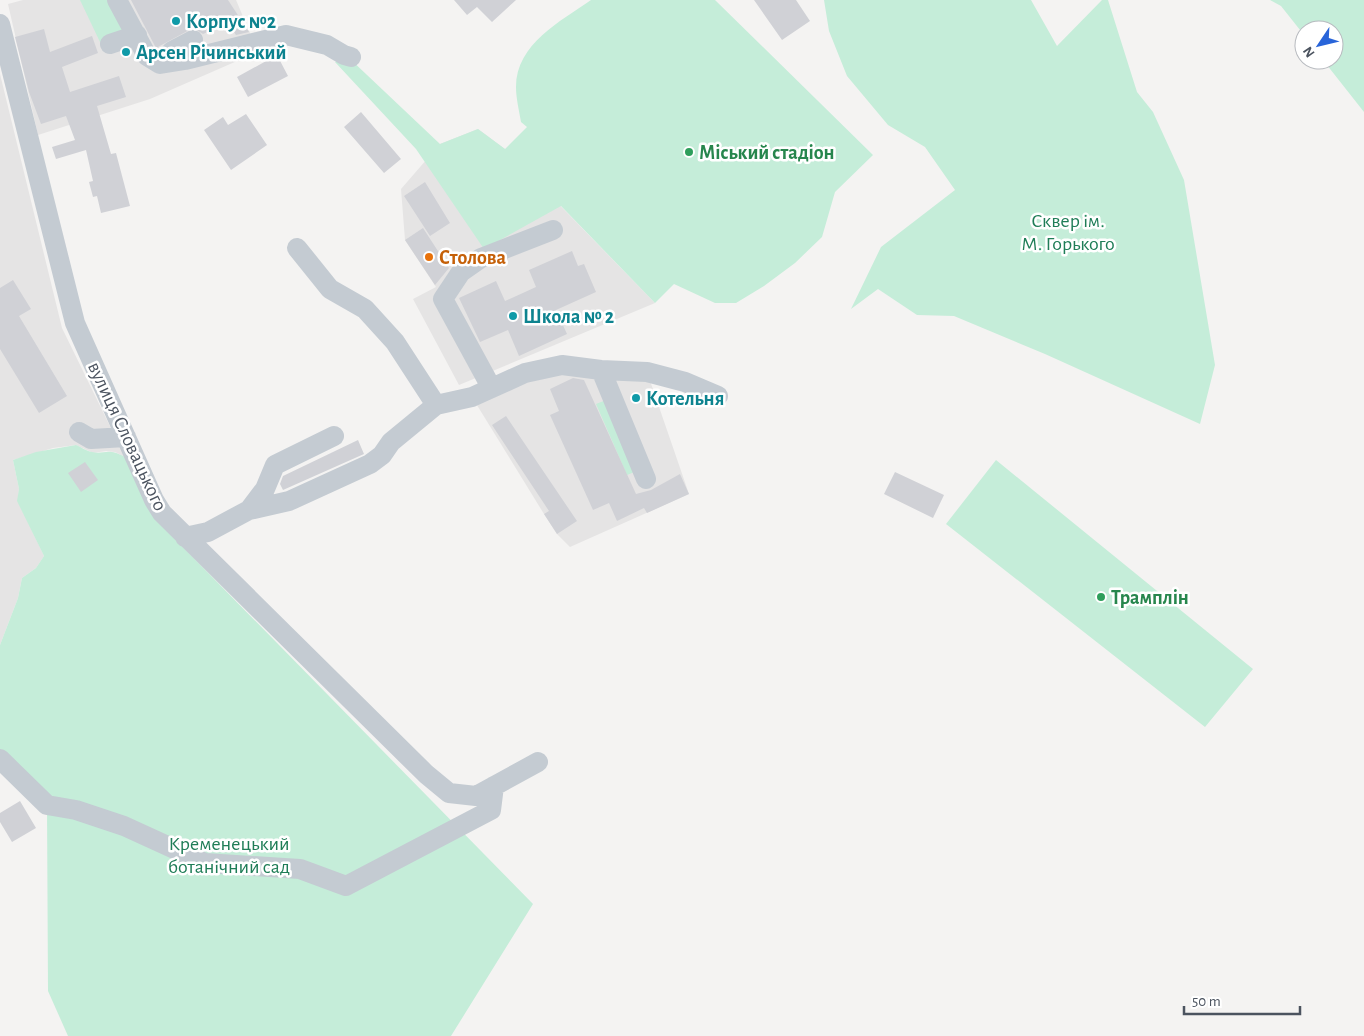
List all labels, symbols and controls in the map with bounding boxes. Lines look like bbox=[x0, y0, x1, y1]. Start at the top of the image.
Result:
place label: Корпус №2 bbox=[186, 12, 276, 32]
marker: Корпус №2 bbox=[170, 15, 182, 27]
north arrow bbox=[1294, 20, 1344, 70]
place label: Арсен Річинський bbox=[136, 43, 286, 63]
text: N bbox=[1301, 44, 1318, 60]
marker: Арсен Річинський bbox=[120, 46, 132, 58]
place label: Міський стадіон bbox=[699, 143, 835, 163]
marker: Міський стадіон bbox=[683, 146, 695, 158]
park label: Сквер ім. М. Горького bbox=[1021, 211, 1115, 254]
place label: Столова bbox=[439, 248, 507, 268]
marker: Столова bbox=[423, 251, 435, 263]
place label: Школа № 2 bbox=[523, 307, 614, 327]
marker: Школа № 2 bbox=[507, 310, 519, 322]
street label: вулиця Словацького bbox=[84, 359, 170, 514]
place label: Котельня bbox=[646, 389, 724, 409]
marker: Котельня bbox=[630, 392, 642, 404]
place label: Трамплін bbox=[1111, 588, 1189, 608]
marker: Трамплін bbox=[1095, 591, 1107, 603]
park label: Кременецький ботанічний сад bbox=[168, 834, 290, 877]
scale bar bbox=[1184, 984, 1300, 1016]
text: 50 m bbox=[1192, 994, 1221, 1009]

